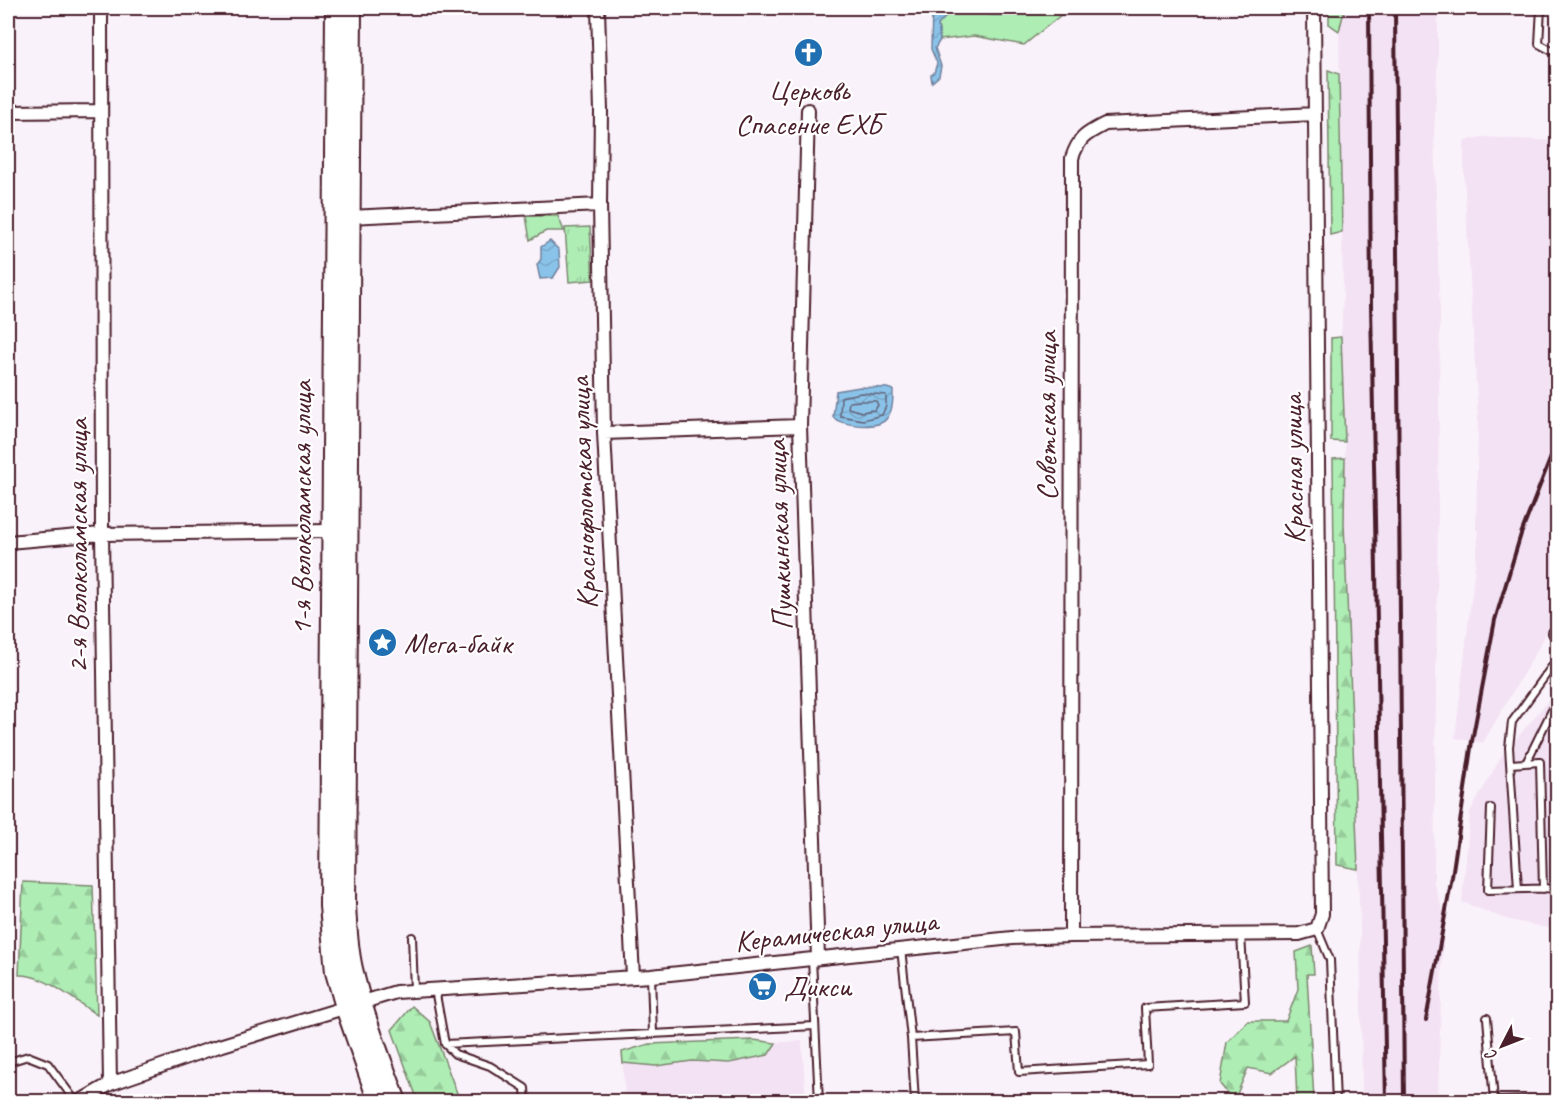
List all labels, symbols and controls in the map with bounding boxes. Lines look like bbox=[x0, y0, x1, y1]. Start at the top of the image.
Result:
church icon: Церковь Спасение ЕХБ bbox=[793, 37, 825, 69]
place label: Церковь Спасение ЕХБ bbox=[736, 71, 888, 143]
street label: Советская улица bbox=[1027, 329, 1065, 501]
street label: Краснофлотская улица bbox=[560, 374, 606, 610]
street label: 1-я Волоколамская улица bbox=[282, 379, 320, 635]
street label: Красная улица bbox=[1273, 391, 1313, 544]
street label: 2-я Волоколамская улица bbox=[58, 417, 96, 673]
street label: Пушкинская улица bbox=[757, 437, 801, 631]
place label: Мега-байк bbox=[404, 624, 514, 662]
place icon: Мега-байк bbox=[367, 627, 399, 659]
street label: Керамическая улица bbox=[733, 901, 942, 961]
place label: Дикси bbox=[784, 967, 853, 1005]
supermarket icon: Дикси bbox=[747, 970, 779, 1002]
north arrow bbox=[1472, 1016, 1532, 1076]
text: С bbox=[1480, 1044, 1502, 1065]

